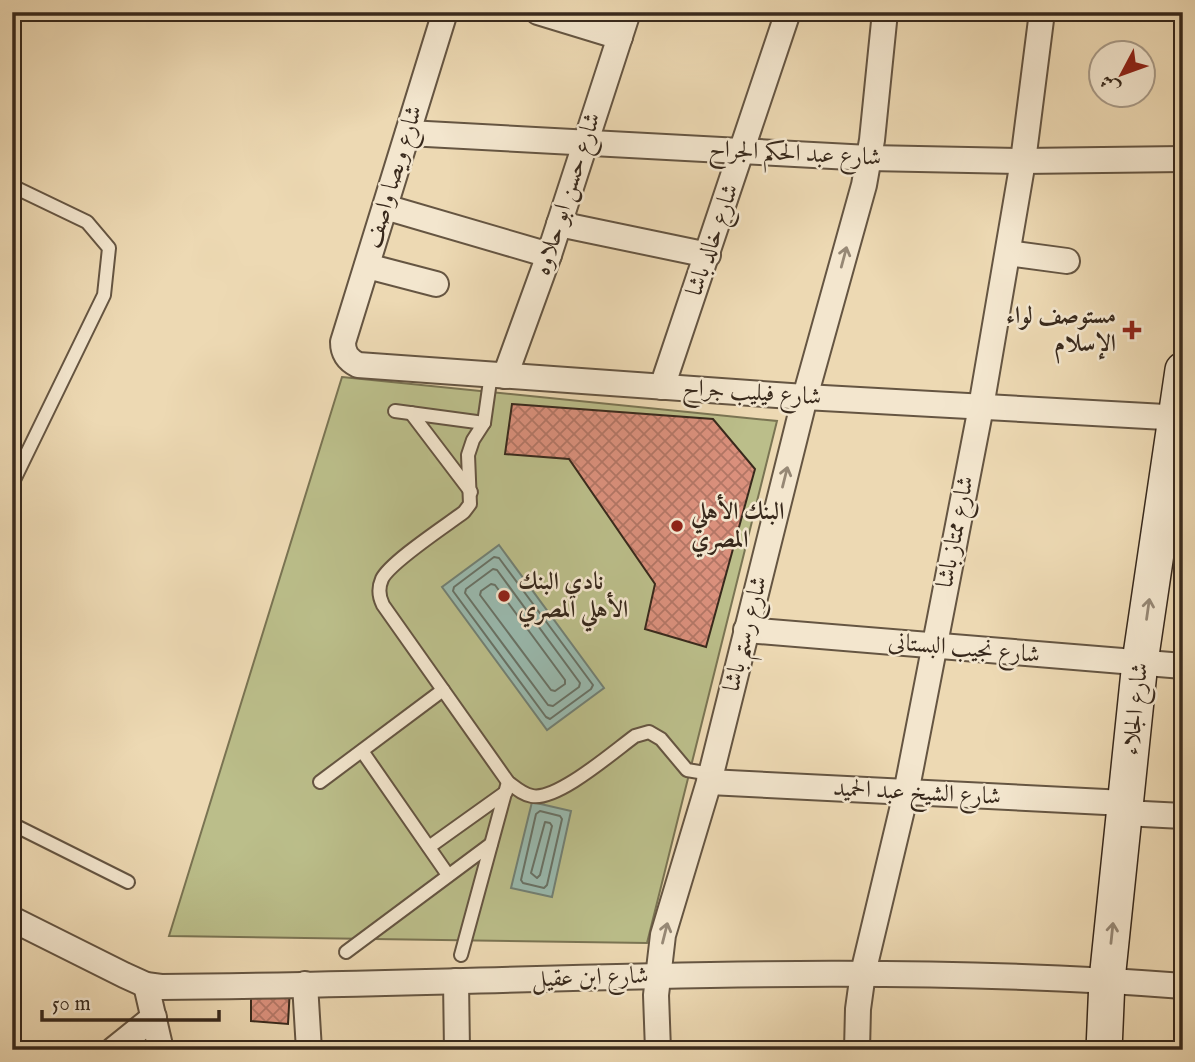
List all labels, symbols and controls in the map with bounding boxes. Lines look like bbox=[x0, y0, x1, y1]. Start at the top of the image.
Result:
north arrow bbox=[1086, 38, 1156, 108]
text: ش bbox=[1095, 69, 1126, 99]
street label: شارع ويصا واصف bbox=[358, 102, 433, 253]
street label: شارع حسن ابو حلاوه bbox=[527, 109, 612, 280]
street label: شارع عبد الحكم الجراح bbox=[708, 134, 882, 179]
street label: شارع خالد باشا bbox=[679, 180, 749, 301]
one-way arrow bbox=[838, 246, 851, 269]
place label: مستوصف لواء الإسلام bbox=[1006, 301, 1116, 364]
marker: مستوصف لواء الإسلام bbox=[1122, 320, 1142, 340]
street label: شارع فيليب جراح bbox=[681, 373, 822, 417]
one-way arrow bbox=[779, 466, 792, 489]
street label: شارع ممتاز باشا bbox=[930, 474, 985, 591]
place label: البنك الأهلي المصري bbox=[690, 493, 785, 558]
marker: البنك الأهلي المصري bbox=[669, 518, 685, 534]
place label: نادي البنك الأهلي المصري bbox=[518, 567, 628, 632]
street label: شارع رستم باشا bbox=[717, 573, 782, 697]
marker: نادي البنك الأهلي المصري bbox=[496, 588, 512, 604]
one-way arrow bbox=[1142, 599, 1155, 621]
street label: شارع نجيب البستانى bbox=[886, 627, 1041, 674]
street label: شارع الجلاء bbox=[1116, 661, 1159, 757]
street label: شارع الشيخ عبد الحميد bbox=[832, 773, 1002, 817]
one-way arrow bbox=[659, 922, 672, 945]
one-way arrow bbox=[1105, 922, 1118, 945]
street label: شارع ابن عقيل bbox=[531, 960, 649, 999]
scale bar bbox=[42, 978, 219, 1022]
text: 50 m bbox=[52, 991, 91, 1018]

